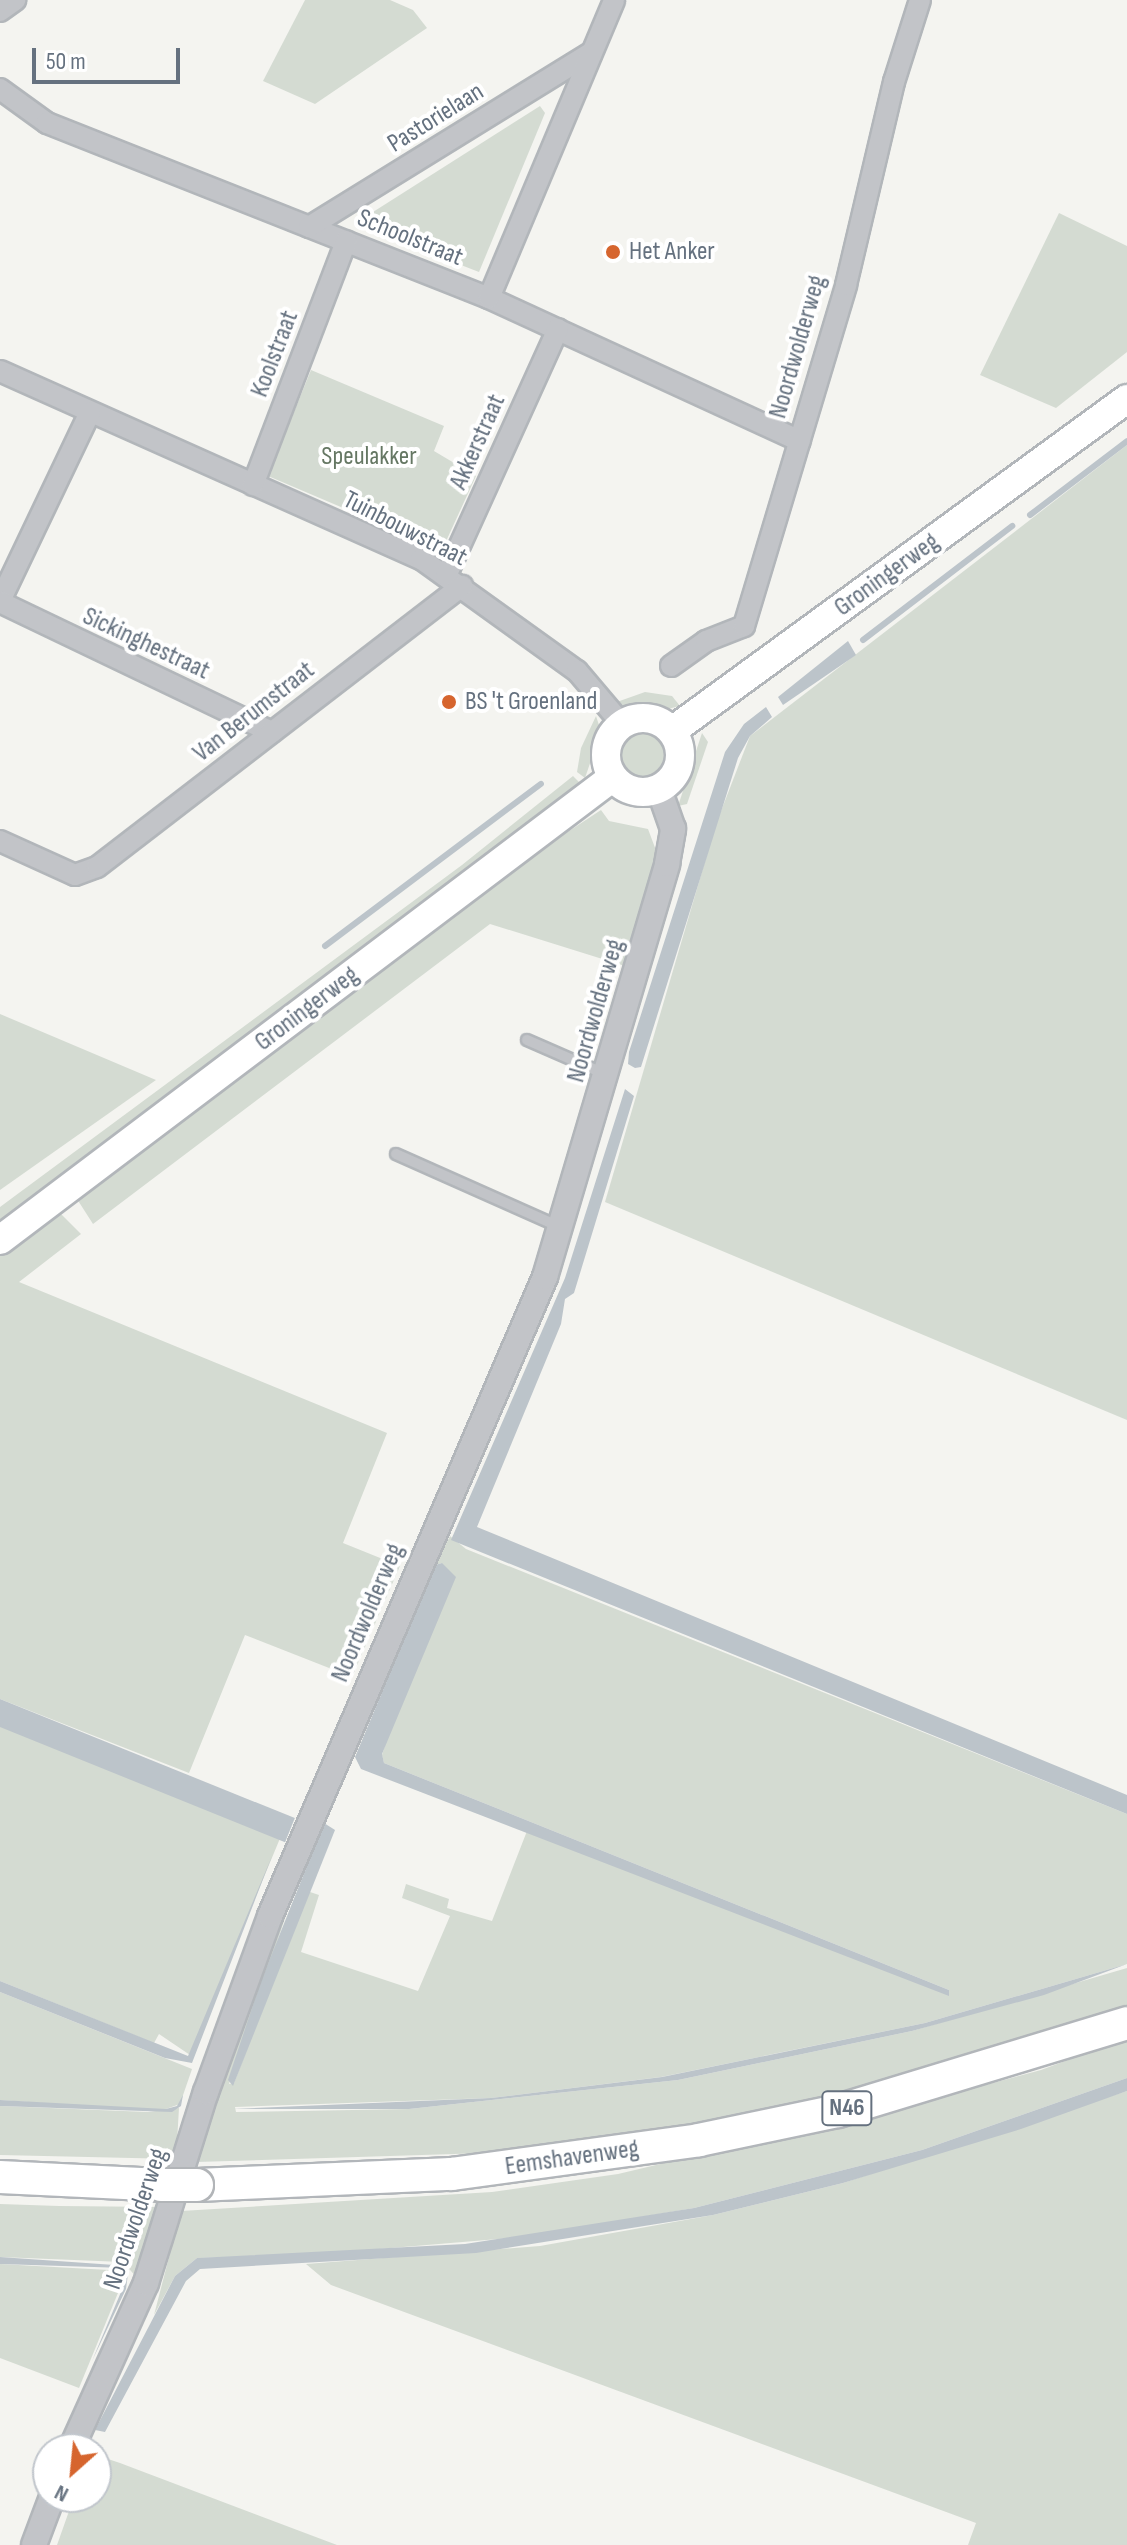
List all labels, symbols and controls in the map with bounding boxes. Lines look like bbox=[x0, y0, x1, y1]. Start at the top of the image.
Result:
scale bar bbox=[36, 32, 184, 82]
text: 50 m bbox=[46, 47, 86, 76]
street label: Pastorielaan bbox=[382, 76, 490, 160]
street label: Schoolstraat bbox=[353, 203, 467, 273]
place label: Het Anker bbox=[629, 236, 715, 268]
marker: Het Anker bbox=[604, 243, 622, 261]
street label: Noordwolderweg bbox=[763, 272, 833, 422]
street label: Koolstraat bbox=[244, 306, 306, 402]
street label: Akkerstraat bbox=[443, 390, 513, 494]
park label: Speulakker bbox=[321, 441, 417, 473]
street label: Tuinbouwstraat bbox=[338, 484, 472, 574]
street label: Groningerweg bbox=[829, 527, 945, 623]
street label: Sickinghestraat bbox=[78, 601, 214, 687]
street label: Van Berumstraat bbox=[187, 655, 321, 769]
place label: BS 't Groenland bbox=[465, 686, 597, 718]
marker: BS 't Groenland bbox=[440, 693, 458, 711]
street label: Noordwolderweg bbox=[561, 936, 631, 1086]
street label: Groningerweg bbox=[249, 960, 365, 1058]
street label: Noordwolderweg bbox=[325, 1539, 411, 1687]
road number: N46 bbox=[821, 2088, 873, 2128]
street label: Eemshavenweg bbox=[503, 2133, 641, 2183]
street label: Noordwolderweg bbox=[97, 2144, 175, 2294]
north arrow bbox=[32, 2433, 112, 2513]
text: N bbox=[50, 2478, 73, 2508]

